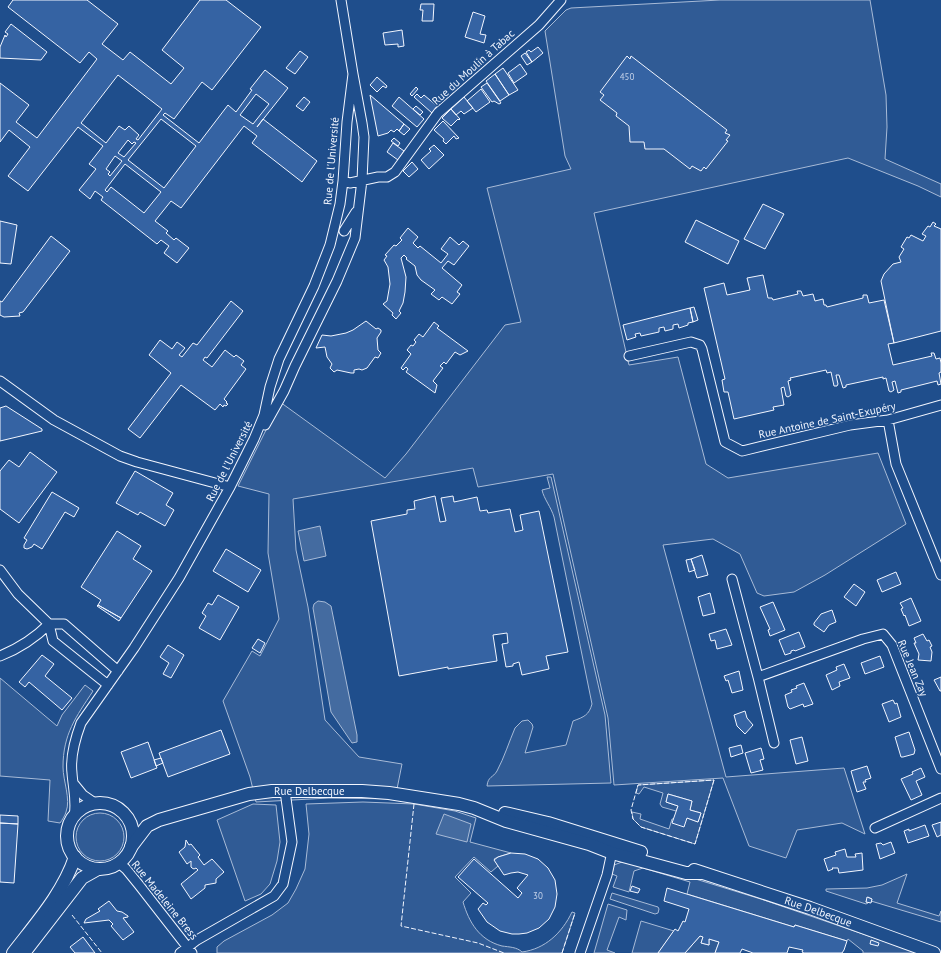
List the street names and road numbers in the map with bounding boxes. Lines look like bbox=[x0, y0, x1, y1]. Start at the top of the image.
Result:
street label: Rue du Moulin à Tabac bbox=[429, 26, 517, 108]
street label: Rue de l'Université bbox=[320, 116, 342, 206]
street label: Rue Antoine de Saint-Exupéry bbox=[757, 398, 898, 441]
street label: Rue de l'Université bbox=[203, 418, 255, 504]
street label: Rue Jean Zay bbox=[895, 638, 932, 699]
street label: Rue Delbecque bbox=[274, 784, 345, 798]
street label: Rue Madeleine Bress bbox=[129, 858, 201, 943]
street label: Rue Delbecque bbox=[783, 893, 854, 930]

